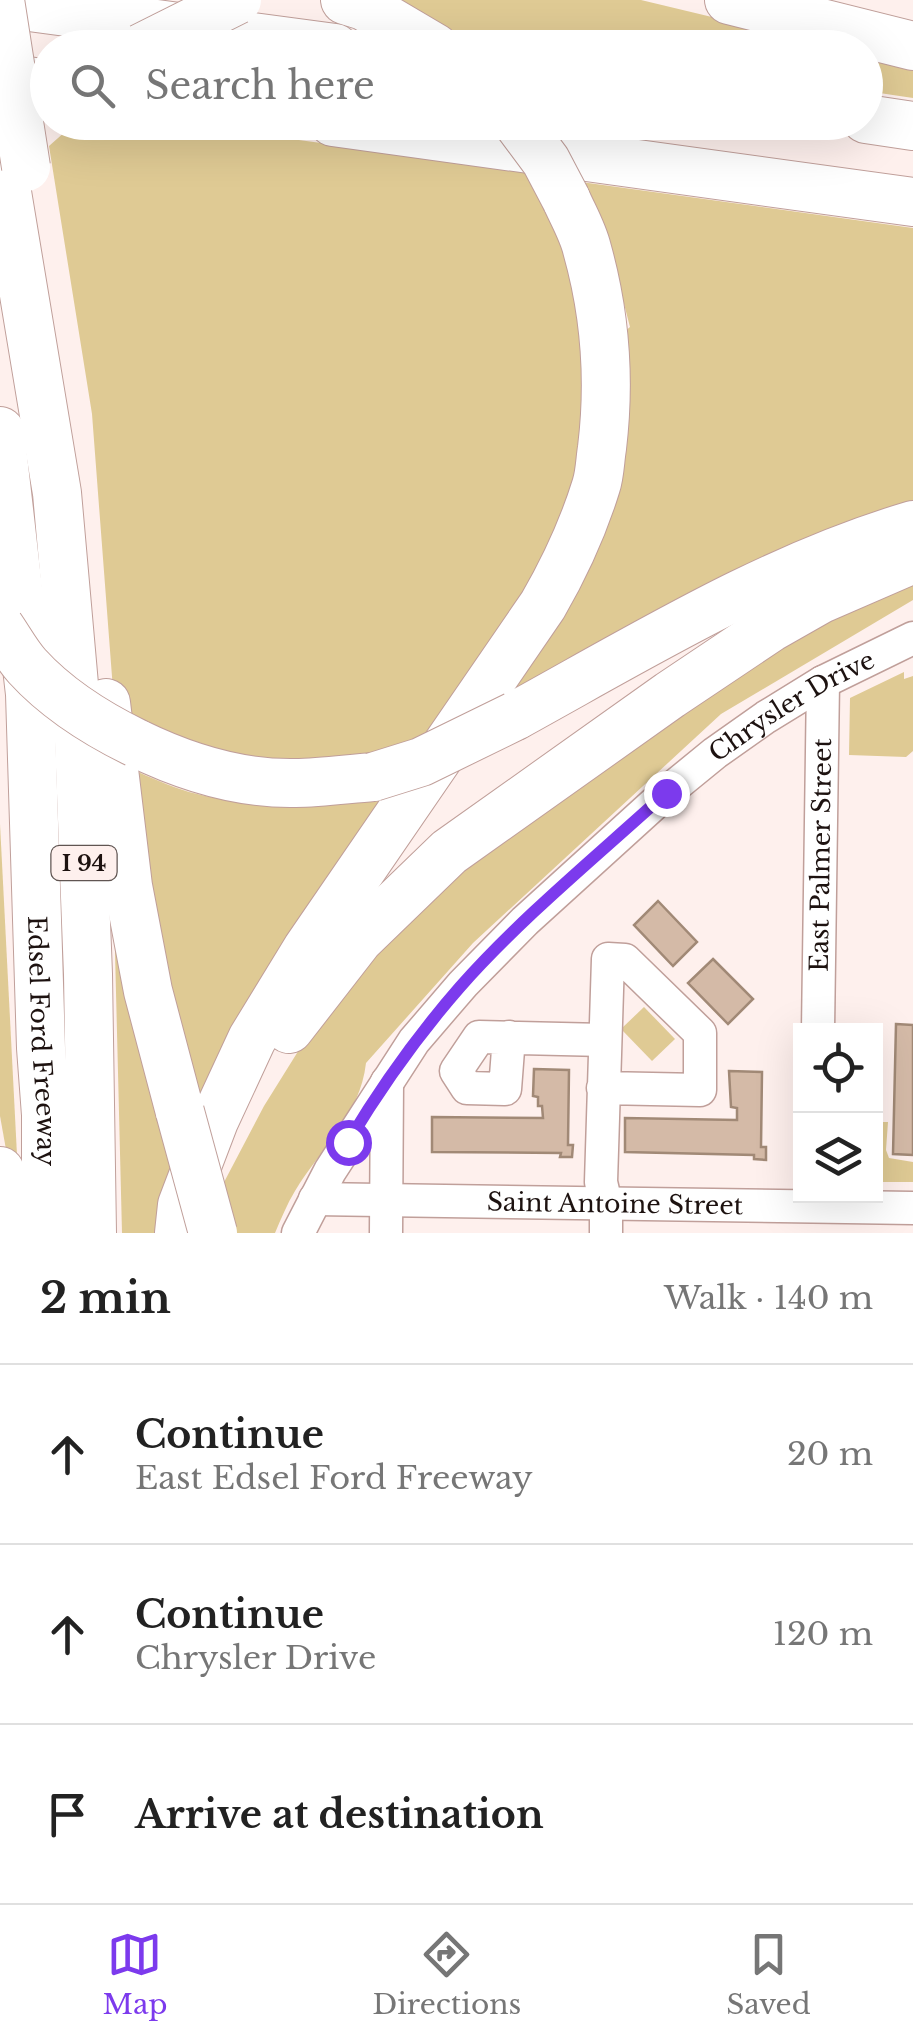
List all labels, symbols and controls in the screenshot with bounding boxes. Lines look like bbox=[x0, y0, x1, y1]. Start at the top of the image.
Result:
search box bbox=[30, 30, 883, 140]
icon: search bbox=[65, 58, 120, 113]
text: Search here bbox=[145, 62, 375, 109]
street label: Chrysler Drive bbox=[703, 644, 880, 768]
street label: East Palmer Street bbox=[804, 737, 838, 972]
route end bbox=[644, 771, 690, 817]
road number: I 94 bbox=[52, 846, 116, 880]
street label: Edsel Ford Freeway bbox=[21, 915, 61, 1166]
map controls bbox=[793, 1023, 883, 1203]
button: locate bbox=[793, 1023, 883, 1113]
button: layers bbox=[793, 1113, 883, 1203]
route start bbox=[326, 1120, 372, 1166]
street label: Saint Antoine Street bbox=[487, 1187, 744, 1221]
text: 2 min bbox=[40, 1272, 171, 1324]
text: Walk · 140 m bbox=[664, 1278, 873, 1318]
text: Continue bbox=[135, 1411, 324, 1458]
icon: ahead bbox=[40, 1427, 95, 1482]
text: 20 m bbox=[787, 1434, 873, 1474]
text: East Edsel Ford Freeway bbox=[135, 1458, 533, 1498]
text: Continue bbox=[135, 1591, 324, 1638]
icon: ahead bbox=[40, 1607, 95, 1662]
text: 120 m bbox=[773, 1614, 873, 1654]
text: Chrysler Drive bbox=[135, 1638, 376, 1678]
icon: arrive bbox=[40, 1787, 95, 1842]
text: Arrive at destination bbox=[135, 1791, 544, 1838]
tab: Map bbox=[102, 1927, 167, 2022]
tab: Directions bbox=[372, 1927, 521, 2022]
tab: Saved bbox=[726, 1927, 811, 2022]

